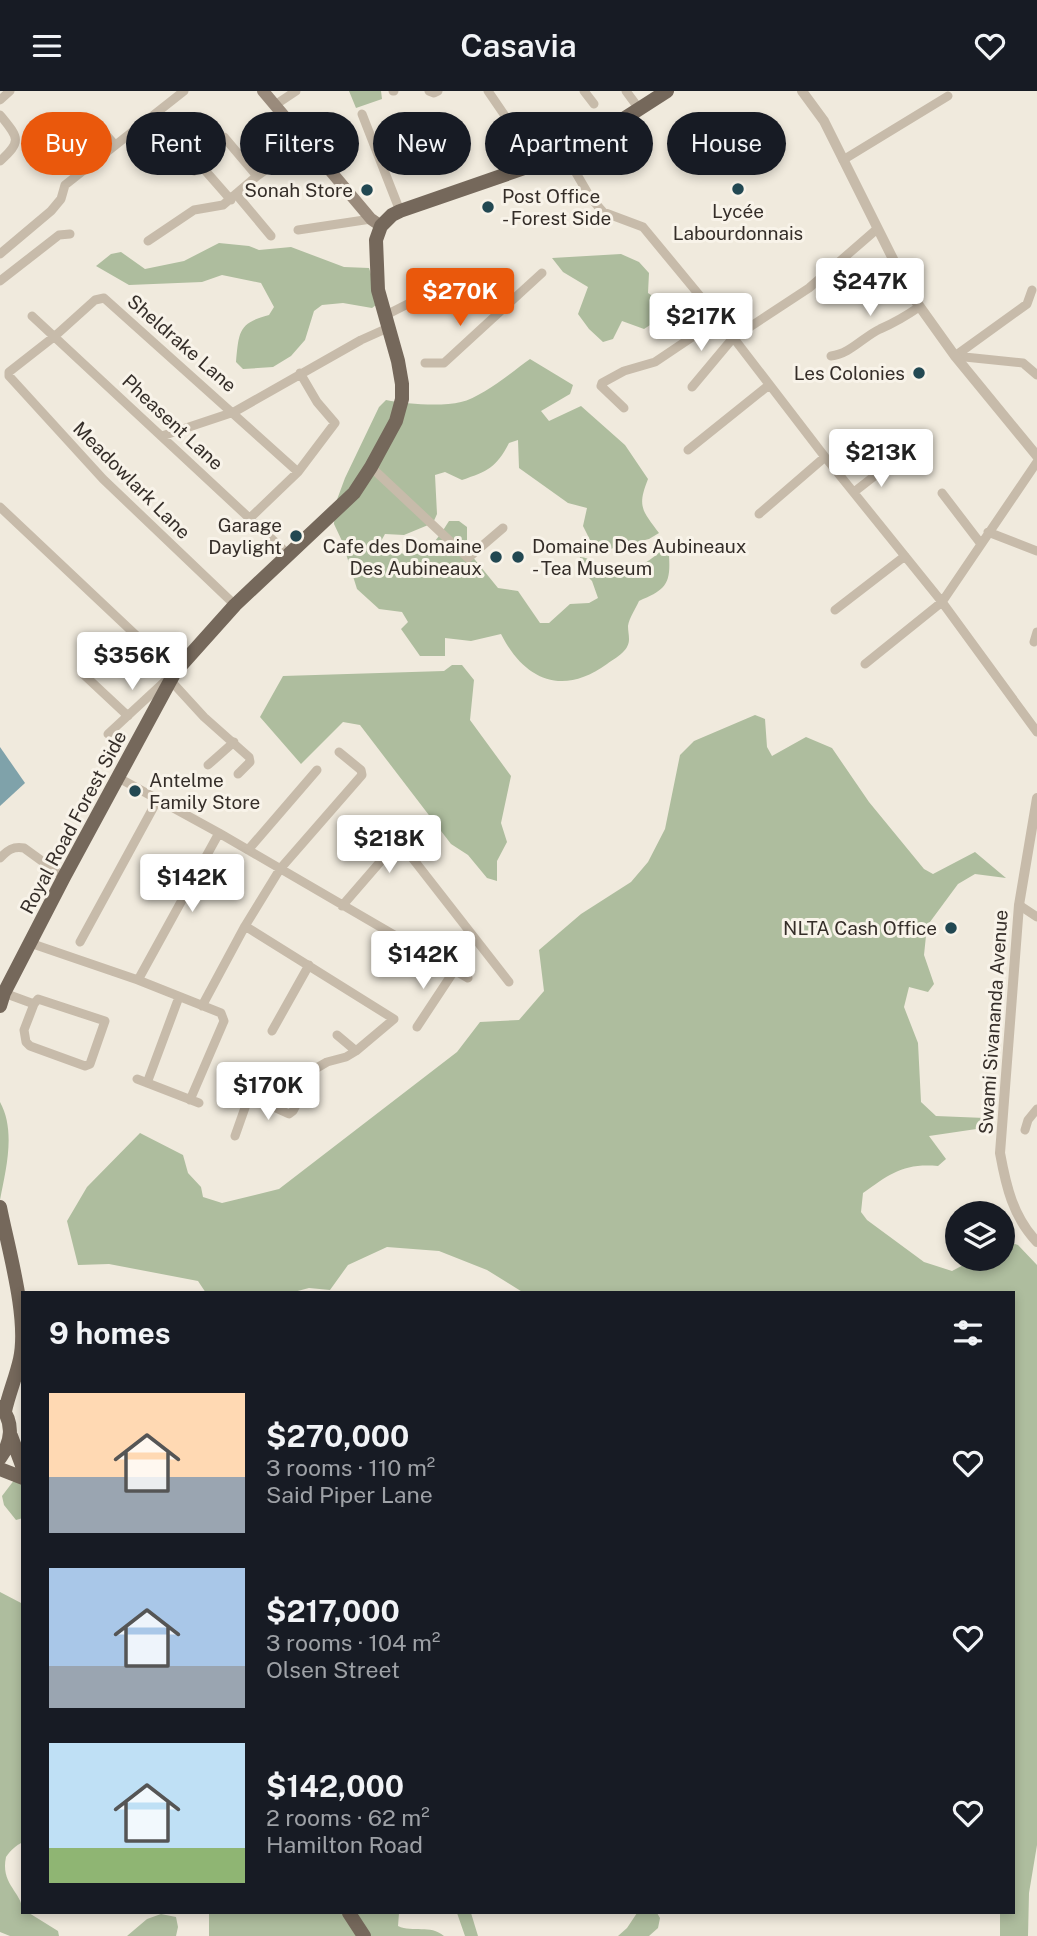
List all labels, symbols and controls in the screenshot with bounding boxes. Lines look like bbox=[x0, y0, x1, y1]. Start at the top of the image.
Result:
icon: menu bbox=[28, 27, 66, 65]
text: Casavia bbox=[460, 27, 577, 64]
icon: heart bbox=[971, 27, 1009, 65]
chip: Buy bbox=[21, 112, 112, 175]
chip: Rent bbox=[126, 112, 226, 175]
chip: Filters bbox=[240, 112, 359, 175]
chip: New bbox=[373, 112, 471, 175]
chip: Apartment bbox=[485, 112, 653, 175]
chip: House bbox=[667, 112, 786, 175]
place label: Sonah Store bbox=[244, 179, 353, 201]
marker: Lycée Labourdonnais bbox=[730, 181, 746, 197]
marker: Sonah Store bbox=[359, 182, 375, 198]
place label: Post Office - Forest Side bbox=[502, 185, 611, 229]
marker: Post Office - Forest Side bbox=[480, 199, 496, 215]
place label: Lycée Labourdonnais bbox=[673, 200, 803, 244]
pin: $247K bbox=[821, 259, 919, 318]
text: $247K bbox=[832, 267, 908, 294]
pin: $270K bbox=[411, 268, 509, 328]
text: $270K bbox=[422, 277, 498, 304]
street label: Sheldrake Lane bbox=[123, 290, 241, 396]
pin: $217K bbox=[652, 293, 750, 353]
text: $217K bbox=[666, 302, 737, 329]
place label: Les Colonies bbox=[794, 362, 905, 384]
marker: Les Colonies bbox=[911, 365, 927, 381]
street label: Pheasent Lane bbox=[118, 370, 228, 474]
street label: Meadowlark Lane bbox=[69, 417, 195, 543]
pin: $213K bbox=[832, 429, 930, 489]
text: $213K bbox=[845, 438, 917, 465]
place label: Garage Daylight bbox=[208, 514, 282, 558]
marker: Garage Daylight bbox=[288, 528, 304, 544]
place label: Cafe des Domaine Des Aubineaux bbox=[323, 535, 482, 579]
place label: Domaine Des Aubineaux - Tea Museum bbox=[532, 535, 747, 579]
marker: Cafe des Domaine Des Aubineaux bbox=[488, 549, 504, 565]
marker: Domaine Des Aubineaux - Tea Museum bbox=[510, 549, 526, 565]
pin: $356K bbox=[83, 633, 181, 692]
text: $356K bbox=[93, 641, 171, 668]
street label: Royal Road Forest Side bbox=[15, 727, 131, 917]
place label: Antelme Family Store bbox=[149, 769, 260, 813]
marker: Antelme Family Store bbox=[127, 783, 143, 799]
pin: $218K bbox=[340, 815, 438, 875]
text: $218K bbox=[353, 824, 425, 851]
pin: $142K bbox=[143, 855, 241, 914]
text: $142K bbox=[156, 863, 228, 890]
street label: Swami Sivananda Avenue bbox=[974, 909, 1012, 1135]
place label: NLTA Cash Office bbox=[783, 917, 937, 939]
marker: NLTA Cash Office bbox=[943, 920, 959, 936]
pin: $142K bbox=[374, 932, 472, 991]
text: $142K bbox=[387, 940, 459, 967]
pin: $170K bbox=[219, 1063, 317, 1122]
text: $170K bbox=[233, 1071, 304, 1098]
map controls bbox=[945, 1201, 1015, 1271]
button: layers bbox=[945, 1201, 1015, 1271]
icon: filters bbox=[949, 1314, 987, 1352]
text: 9 homes bbox=[49, 1315, 171, 1351]
text: $270,000 bbox=[266, 1418, 409, 1454]
icon: home bbox=[105, 1421, 189, 1505]
icon: heart bbox=[949, 1444, 987, 1482]
text: 3 rooms · 110 m² bbox=[266, 1454, 435, 1481]
text: Said Piper Lane bbox=[266, 1481, 433, 1508]
text: $217,000 bbox=[266, 1593, 400, 1629]
icon: home bbox=[105, 1596, 189, 1680]
icon: heart bbox=[949, 1619, 987, 1657]
text: 3 rooms · 104 m² bbox=[266, 1629, 440, 1656]
text: Olsen Street bbox=[266, 1656, 400, 1683]
text: $142,000 bbox=[266, 1768, 404, 1804]
icon: home bbox=[105, 1771, 189, 1855]
icon: heart bbox=[949, 1794, 987, 1832]
text: 2 rooms · 62 m² bbox=[266, 1804, 430, 1831]
text: Hamilton Road bbox=[266, 1831, 423, 1858]

